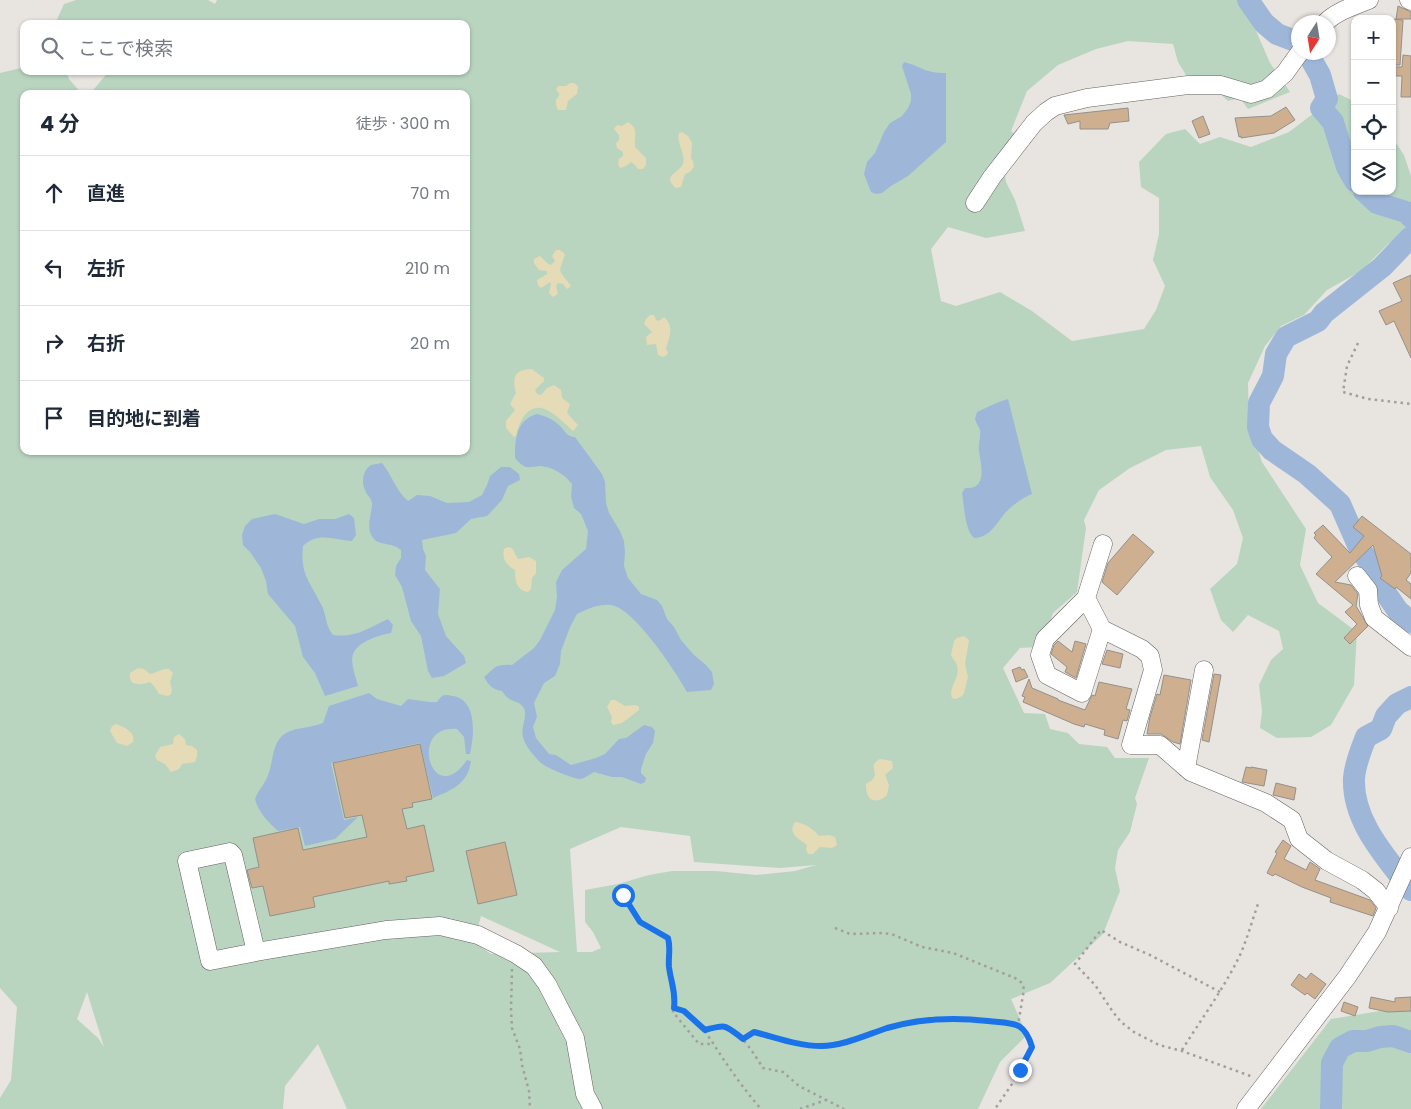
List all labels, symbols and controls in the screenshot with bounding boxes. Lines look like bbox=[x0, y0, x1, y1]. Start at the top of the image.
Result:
north arrow bbox=[1291, 15, 1336, 60]
map controls bbox=[1351, 15, 1396, 195]
button: + bbox=[1351, 15, 1396, 60]
search box bbox=[20, 20, 470, 75]
icon: search bbox=[38, 34, 66, 62]
text: ここで検索 bbox=[78, 35, 173, 62]
button: − bbox=[1351, 60, 1396, 105]
button: locate bbox=[1351, 105, 1396, 150]
text: 4 分 bbox=[40, 109, 80, 138]
text: 徒歩 · 300 m bbox=[356, 112, 450, 135]
button: layers bbox=[1351, 150, 1396, 195]
icon: ahead bbox=[40, 179, 68, 207]
text: 直進 bbox=[87, 180, 125, 207]
text: 70 m bbox=[410, 182, 450, 205]
icon: left bbox=[40, 254, 68, 282]
text: 左折 bbox=[87, 255, 125, 282]
text: 210 m bbox=[405, 257, 450, 280]
icon: right bbox=[40, 329, 68, 357]
text: 右折 bbox=[87, 330, 125, 357]
text: 20 m bbox=[410, 332, 450, 355]
icon: arrive bbox=[40, 404, 68, 432]
text: 目的地に到着 bbox=[87, 405, 201, 432]
route start bbox=[612, 884, 635, 907]
route end bbox=[1009, 1059, 1032, 1082]

